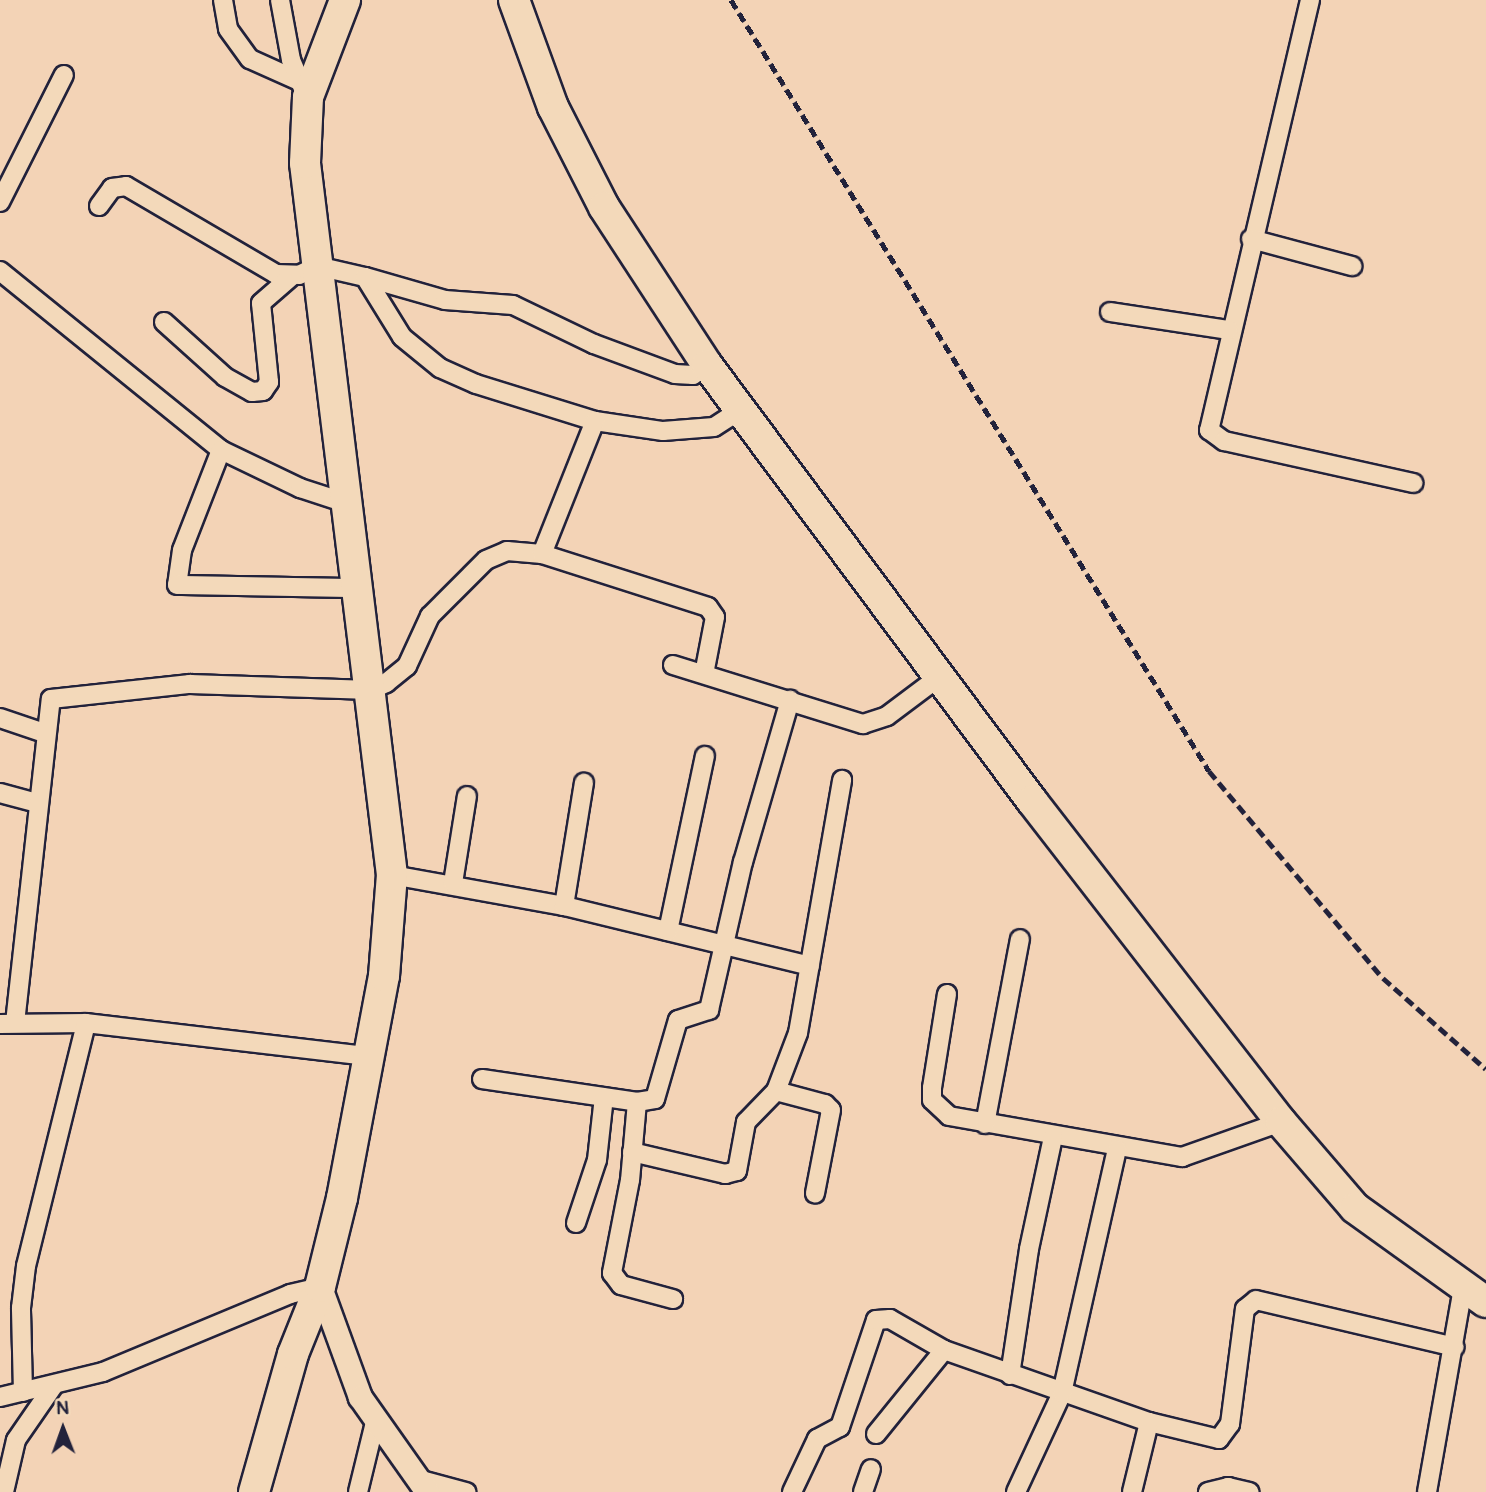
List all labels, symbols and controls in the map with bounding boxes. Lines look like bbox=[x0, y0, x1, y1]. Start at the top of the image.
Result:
north arrow bbox=[28, 1394, 98, 1464]
text: N bbox=[56, 1396, 69, 1420]

